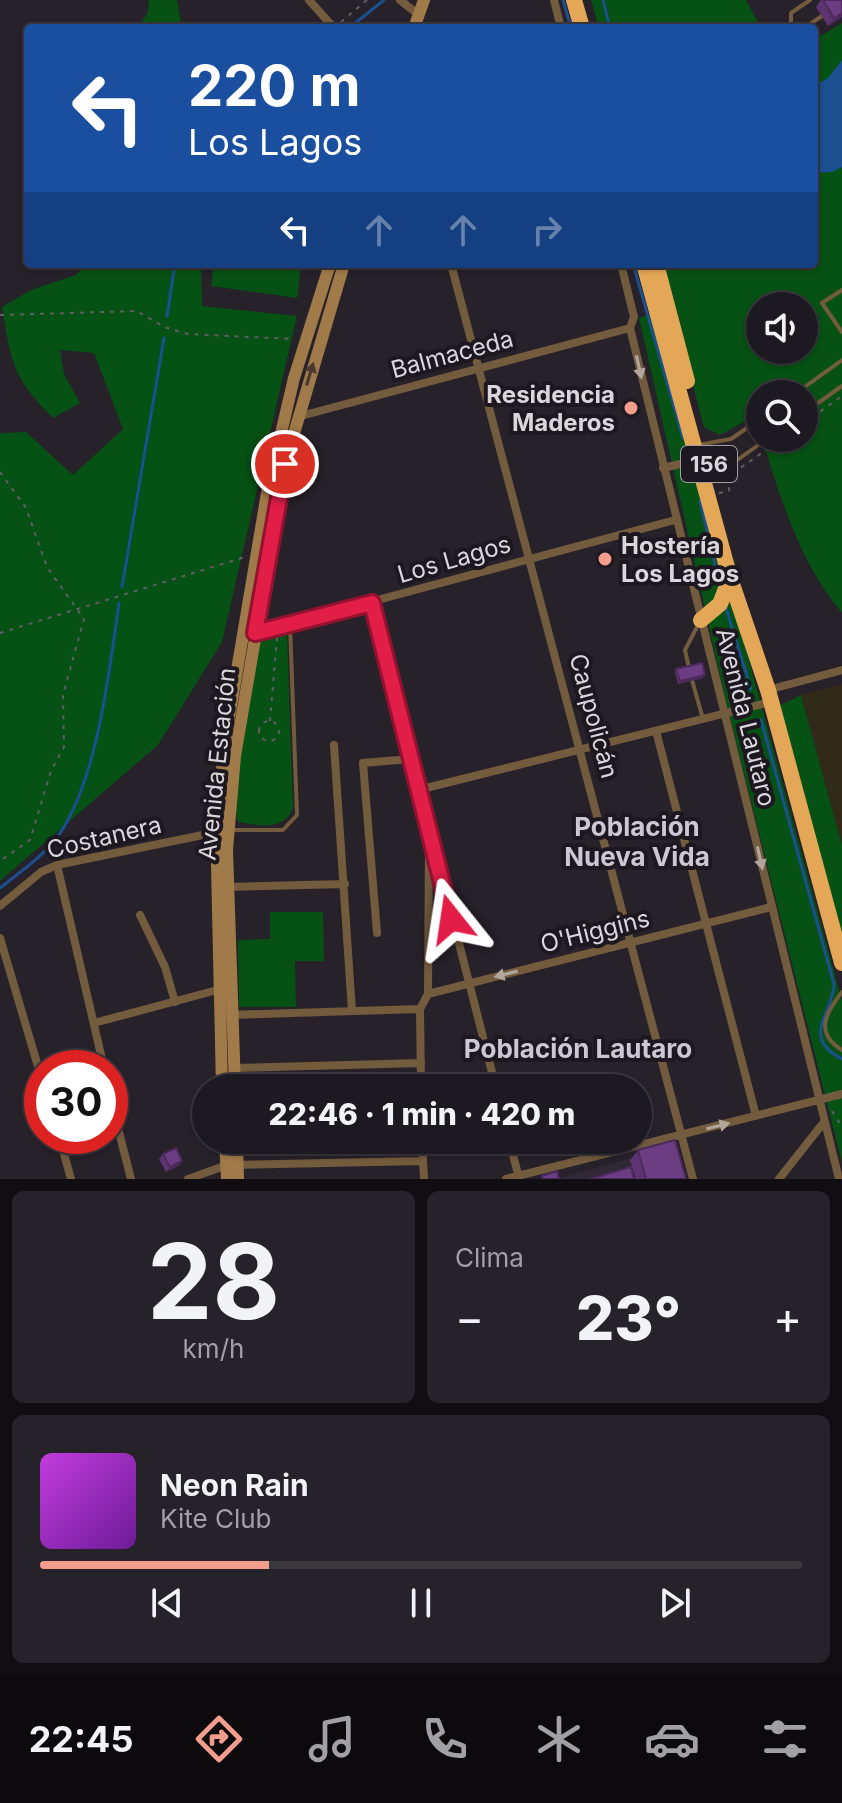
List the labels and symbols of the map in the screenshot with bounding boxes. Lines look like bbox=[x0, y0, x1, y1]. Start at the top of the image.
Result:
street label: Balmaceda bbox=[388, 324, 516, 384]
one-way arrow bbox=[634, 354, 646, 379]
one-way arrow bbox=[304, 362, 317, 386]
place label: Residencia Maderos bbox=[486, 380, 615, 437]
marker: Residencia Maderos bbox=[622, 399, 640, 417]
pin bbox=[251, 430, 319, 498]
road number: 156 bbox=[681, 446, 737, 482]
street label: Los Lagos bbox=[394, 529, 514, 589]
place label: Hostería Los Lagos bbox=[621, 531, 739, 588]
marker: Hostería Los Lagos bbox=[596, 550, 614, 568]
street label: Avenida Lautaro bbox=[710, 625, 782, 809]
street label: Caupolicán bbox=[563, 651, 625, 781]
street label: Avenida Estación bbox=[192, 666, 242, 862]
street label: Costanera bbox=[44, 810, 164, 864]
district label: Población Nueva Vida bbox=[564, 811, 710, 872]
one-way arrow bbox=[754, 846, 766, 871]
position arrow bbox=[409, 877, 493, 961]
street label: O'Higgins bbox=[537, 903, 653, 959]
one-way arrow bbox=[493, 969, 518, 981]
district label: Población Lautaro bbox=[464, 1033, 692, 1064]
speed limit sign: 30 bbox=[24, 1050, 128, 1154]
one-way arrow bbox=[705, 1119, 730, 1131]

